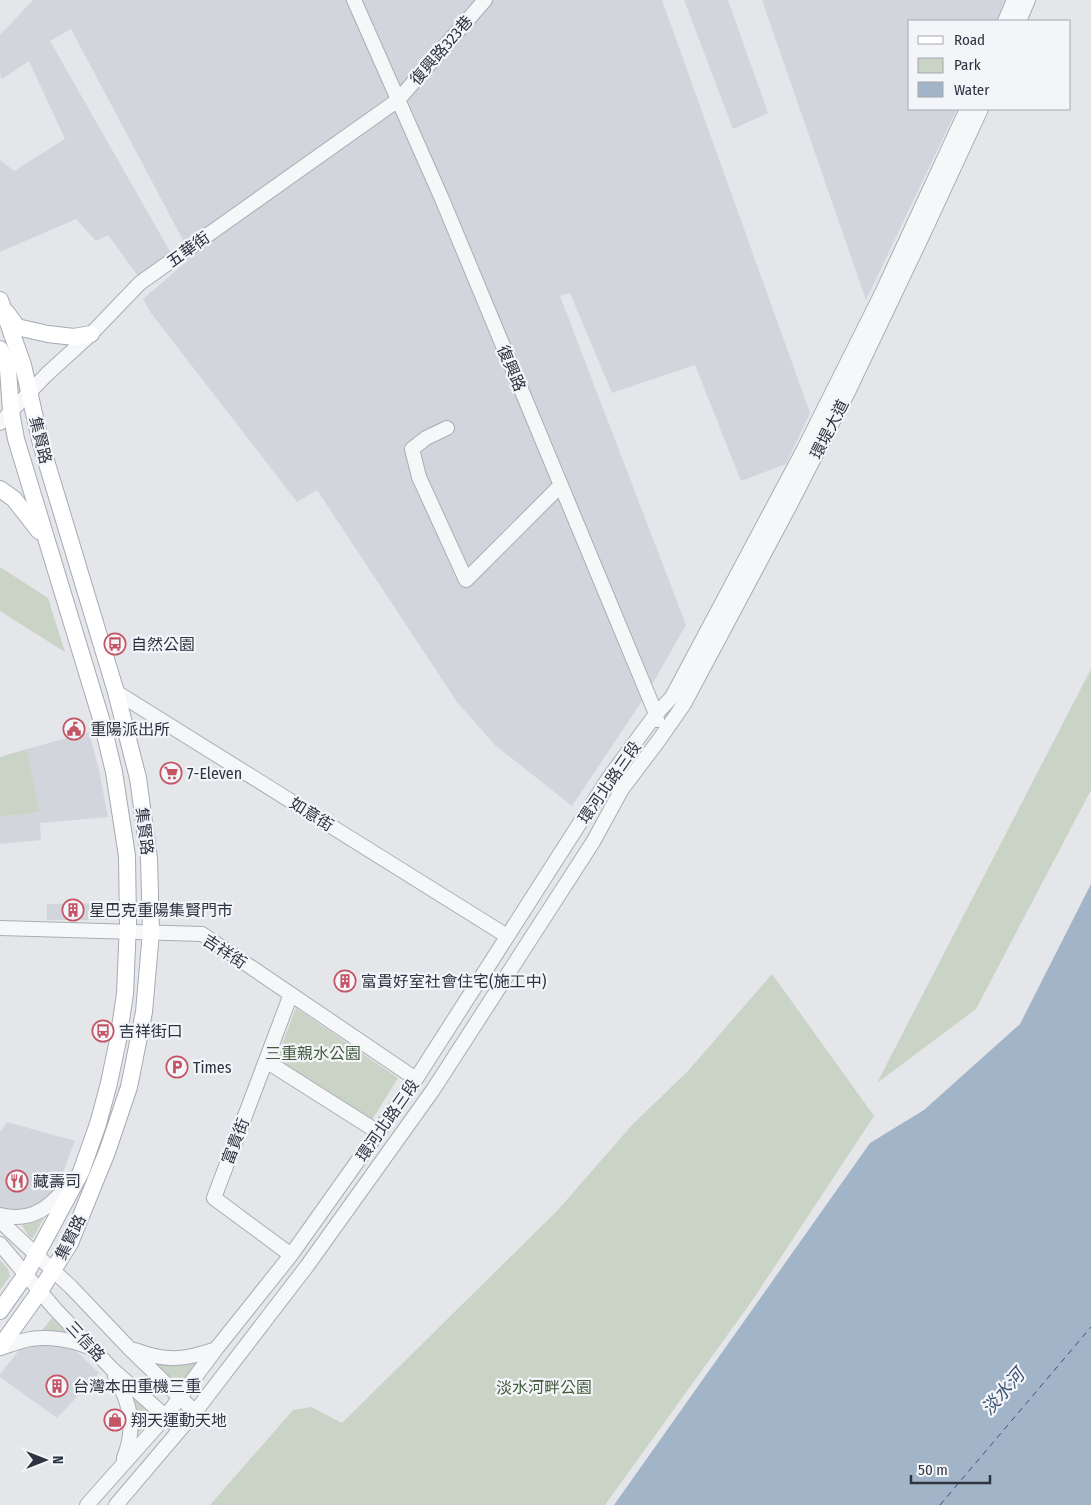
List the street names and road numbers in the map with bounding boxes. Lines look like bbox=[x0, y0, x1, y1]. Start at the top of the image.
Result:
street label: 復興路323巷 bbox=[406, 12, 477, 89]
street label: 五華街 bbox=[163, 228, 213, 271]
street label: 復興路 bbox=[493, 342, 530, 394]
street label: 環堤大道 bbox=[806, 396, 852, 462]
street label: 集賢路 bbox=[25, 415, 56, 466]
street label: 環河北路三段 bbox=[574, 738, 645, 827]
street label: 如意街 bbox=[286, 794, 337, 835]
street label: 集賢路 bbox=[132, 806, 157, 856]
street label: 吉祥街 bbox=[199, 930, 250, 972]
street label: 環河北路三段 bbox=[352, 1076, 423, 1165]
street label: 富貴街 bbox=[218, 1115, 253, 1167]
street label: 集賢路 bbox=[51, 1211, 90, 1263]
street label: 三信路 bbox=[62, 1317, 109, 1365]

